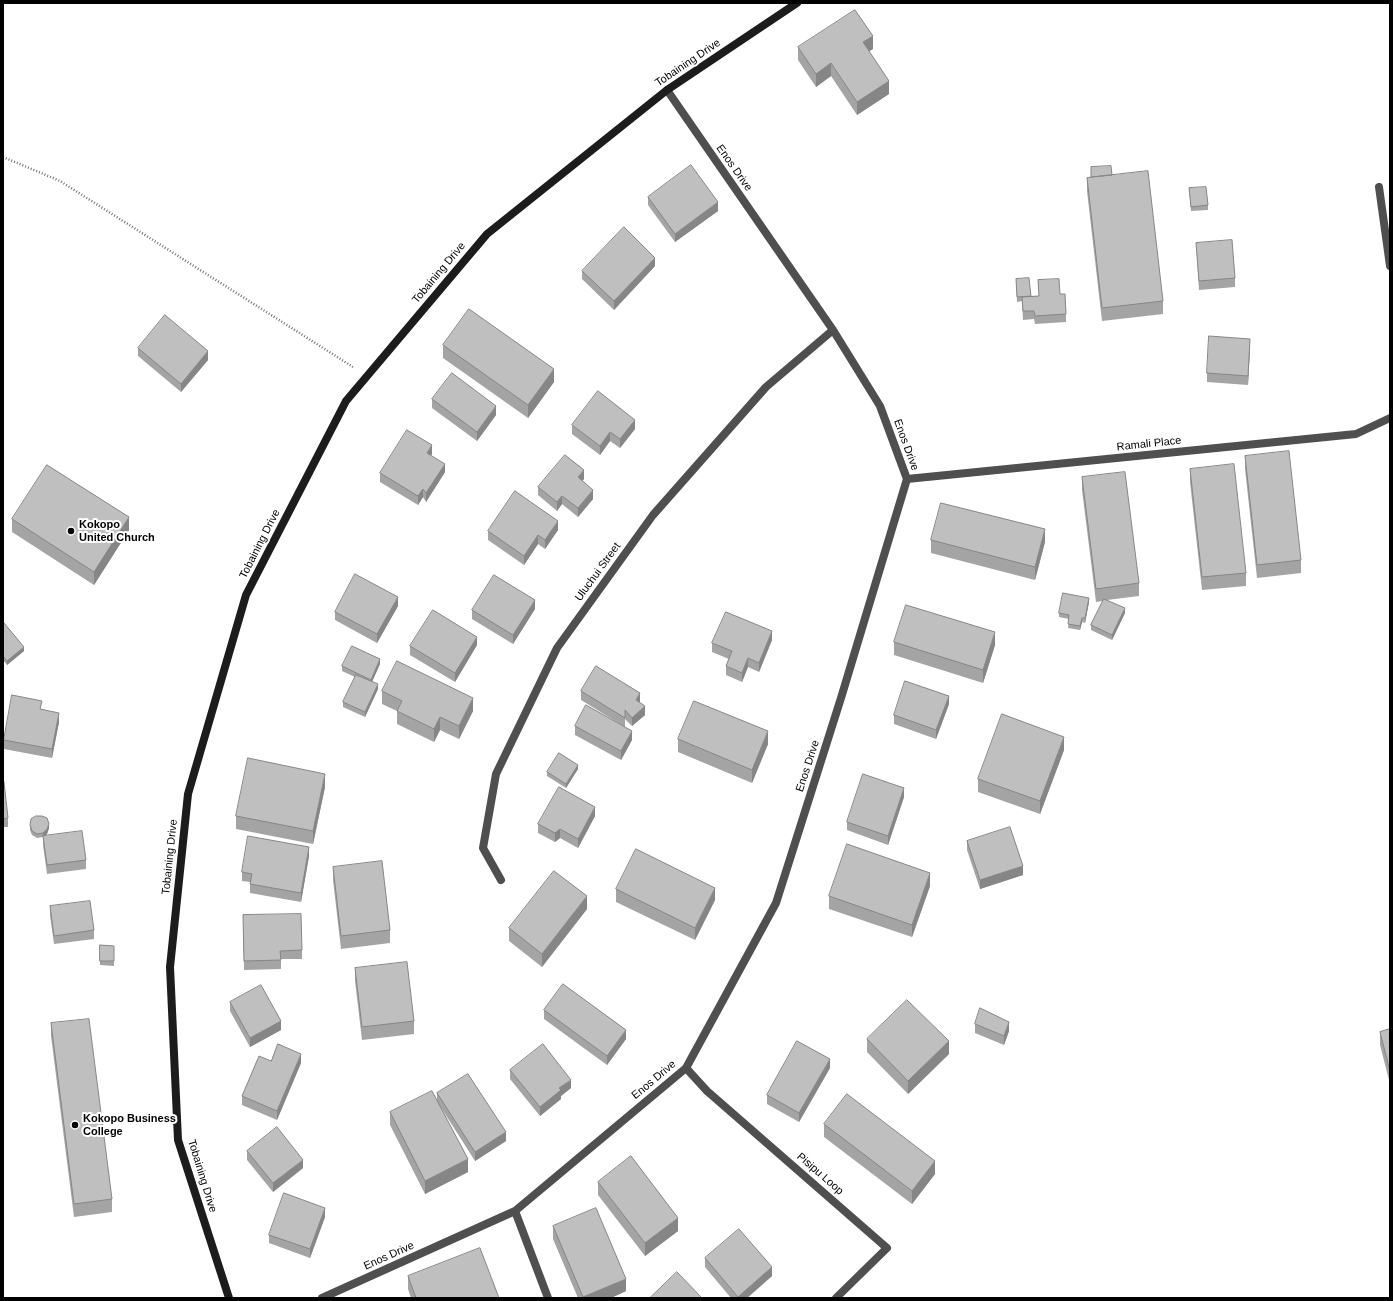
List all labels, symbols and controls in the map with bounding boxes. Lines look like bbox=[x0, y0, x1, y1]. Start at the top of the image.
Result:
street label: Tobaining Drive bbox=[653, 36, 723, 90]
street label: Enos Drive bbox=[713, 142, 755, 194]
street label: Tobaining Drive bbox=[410, 240, 468, 306]
street label: Enos Drive bbox=[891, 417, 921, 473]
street label: Ramali Place bbox=[1116, 434, 1182, 454]
street label: Tobaining Drive bbox=[237, 507, 283, 581]
place label: Kokopo United Church bbox=[79, 518, 155, 544]
marker: Kokopo United Church bbox=[66, 526, 76, 536]
street label: Uluchui Street bbox=[572, 540, 624, 604]
street label: Enos Drive bbox=[793, 738, 823, 794]
street label: Tobaining Drive bbox=[159, 819, 181, 895]
street label: Enos Drive bbox=[629, 1058, 679, 1102]
place label: Kokopo Business College bbox=[83, 1112, 176, 1138]
marker: Kokopo Business College bbox=[70, 1120, 80, 1130]
street label: Tobaining Drive bbox=[185, 1138, 219, 1214]
street label: Pisipu Loop bbox=[794, 1150, 846, 1198]
street label: Enos Drive bbox=[362, 1239, 416, 1273]

